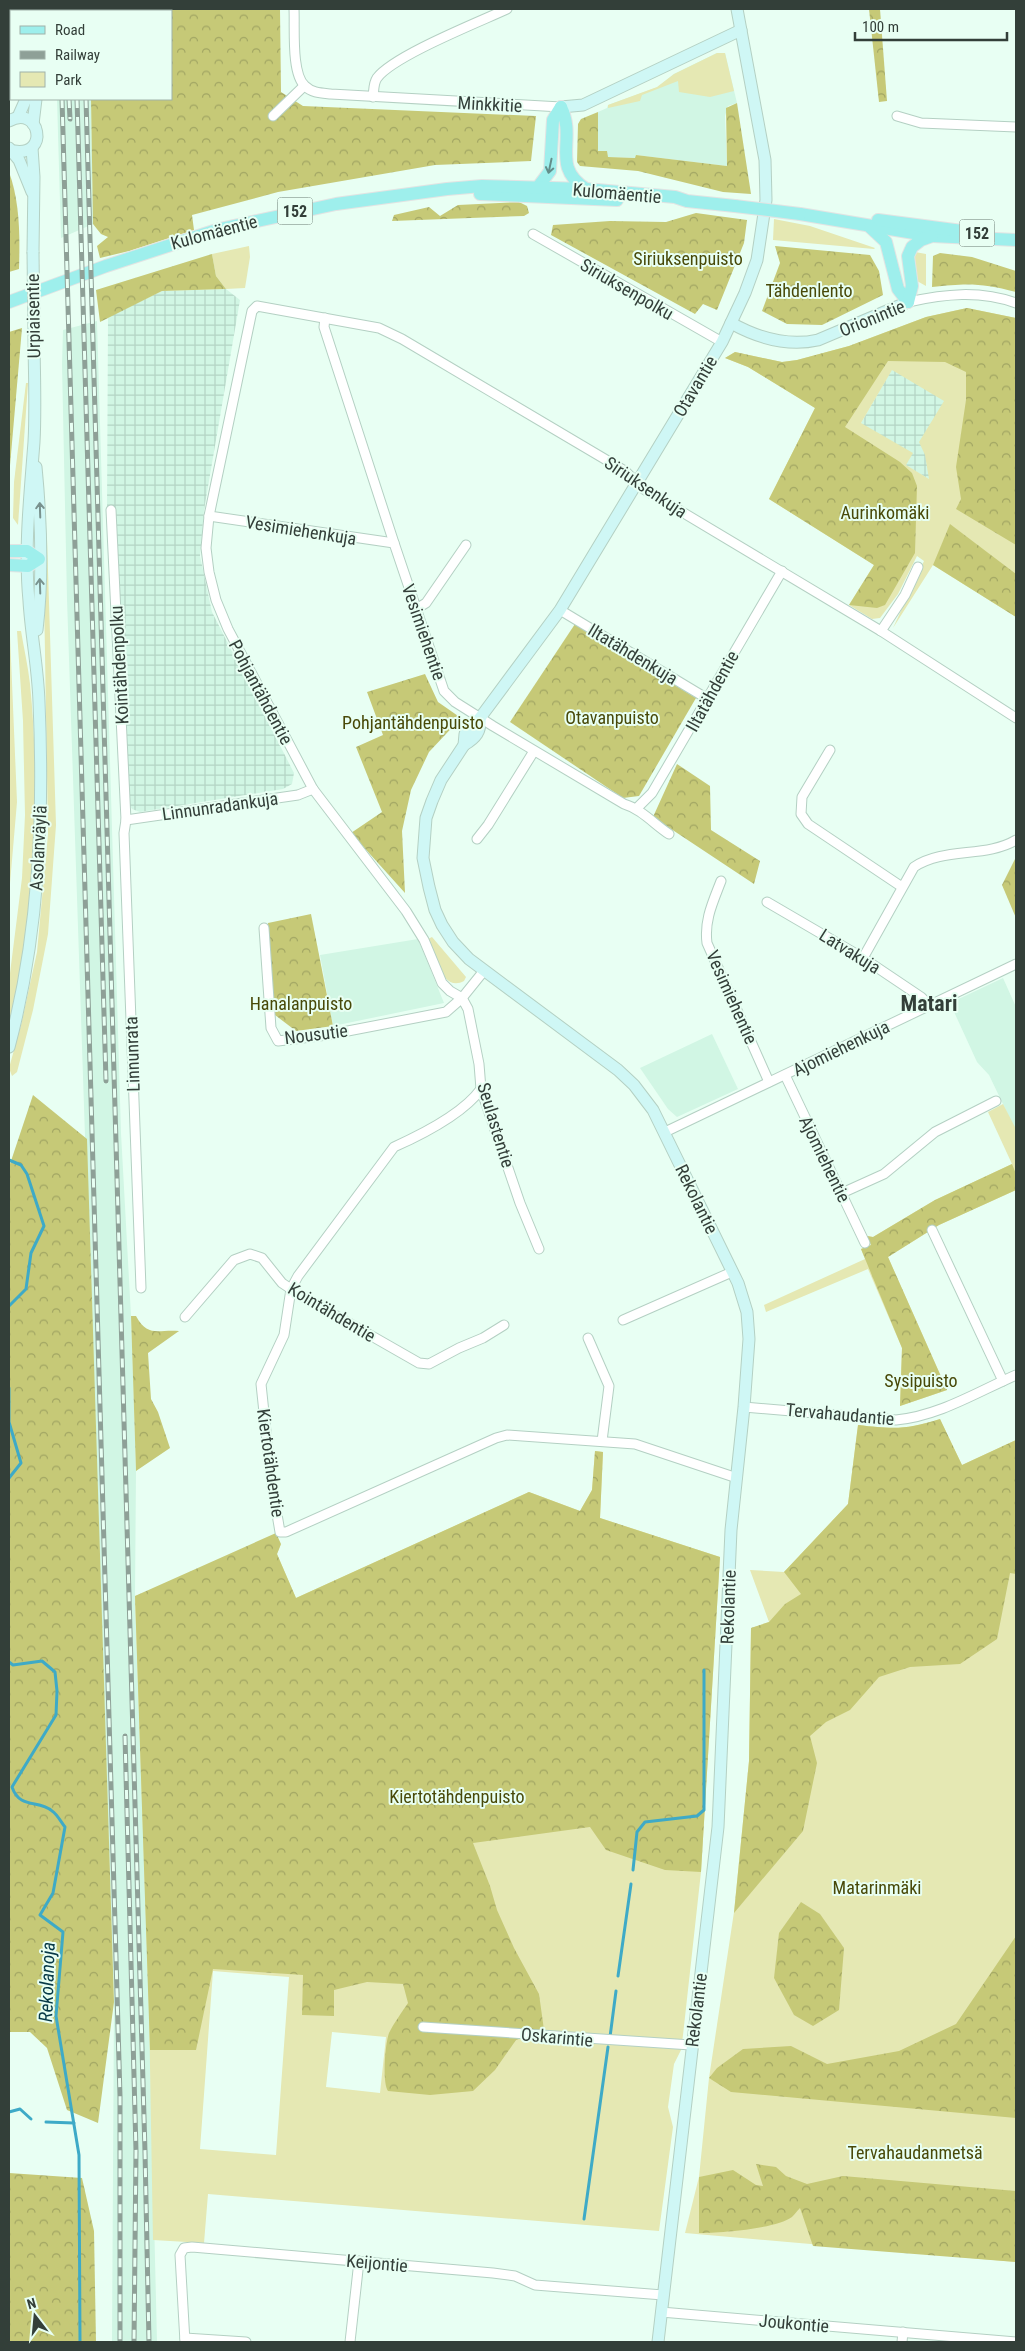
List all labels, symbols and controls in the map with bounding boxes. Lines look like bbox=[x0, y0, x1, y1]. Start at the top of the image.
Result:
legend bbox=[10, 10, 172, 100]
scale bar bbox=[855, 10, 1008, 42]
text: 100 m bbox=[862, 18, 899, 36]
text: Road bbox=[55, 21, 85, 39]
text: Railway bbox=[55, 46, 100, 64]
text: Park bbox=[55, 71, 82, 89]
street label: Minkkitie bbox=[457, 92, 523, 116]
one-way arrow bbox=[545, 158, 554, 174]
street label: Kulomäentie bbox=[572, 179, 662, 207]
road number: 152 bbox=[278, 198, 312, 225]
street label: Kulomäentie bbox=[168, 210, 260, 254]
road number: 152 bbox=[960, 220, 994, 247]
park label: Siriuksenpuisto bbox=[633, 248, 743, 269]
street label: Siriuksenpolku bbox=[577, 254, 677, 324]
street label: Urpiaisentie bbox=[22, 274, 44, 358]
park label: Tähdenlento bbox=[765, 280, 853, 301]
street label: Orionintie bbox=[836, 295, 908, 341]
street label: Otavantie bbox=[669, 352, 721, 420]
street label: Siriuksenkuja bbox=[601, 452, 691, 522]
one-way arrow bbox=[35, 502, 44, 518]
park label: Aurinkomäki bbox=[841, 502, 929, 523]
street label: Vesimiehenkuja bbox=[244, 511, 358, 549]
one-way arrow bbox=[35, 578, 45, 594]
street label: Vesimiehentie bbox=[398, 581, 450, 683]
street label: Kointähdenpolku bbox=[105, 605, 133, 725]
street label: Iltatähdenkuja bbox=[584, 619, 682, 689]
street label: Pohjantähdentie bbox=[225, 636, 297, 748]
street label: Iltatähdentie bbox=[681, 647, 743, 735]
park label: Otavanpuisto bbox=[565, 707, 659, 728]
park label: Pohjantähdenpuisto bbox=[342, 712, 484, 733]
street label: Linnunradankuja bbox=[161, 787, 279, 825]
street label: Asolanväylä bbox=[25, 805, 51, 891]
street label: Latvakuja bbox=[816, 924, 884, 978]
street label: Vesimiehentie bbox=[702, 947, 762, 1047]
district label: Matari bbox=[901, 991, 958, 1016]
park label: Hanalanpuisto bbox=[250, 993, 352, 1014]
street label: Linnunrata bbox=[120, 1016, 144, 1092]
street label: Ajomiehenkuja bbox=[789, 1016, 893, 1080]
street label: Nousutie bbox=[283, 1020, 349, 1048]
street label: Seulastentie bbox=[473, 1080, 519, 1170]
street label: Ajomiehentie bbox=[795, 1112, 855, 1206]
street label: Rekolantie bbox=[671, 1161, 723, 1237]
street label: Kointähdentie bbox=[285, 1278, 379, 1346]
park label: Sysipuisto bbox=[884, 1370, 958, 1391]
street label: Tervahaudantie bbox=[785, 1399, 895, 1429]
street label: Kiertotähdentie bbox=[253, 1408, 289, 1518]
street label: Rekolantie bbox=[716, 1569, 740, 1645]
park label: Kiertotähdenpuisto bbox=[389, 1786, 525, 1807]
park label: Matarinmäki bbox=[833, 1877, 921, 1898]
water label: Rekolanoja bbox=[34, 1942, 60, 2022]
street label: Rekolantie bbox=[681, 1972, 711, 2048]
street label: Oskarintie bbox=[520, 2023, 594, 2051]
park label: Tervahaudanmetsä bbox=[847, 2142, 983, 2163]
street label: Keijontie bbox=[345, 2250, 409, 2276]
north arrow bbox=[10, 2291, 60, 2341]
text: N bbox=[25, 2295, 38, 2312]
street label: Joukontie bbox=[758, 2309, 830, 2337]

